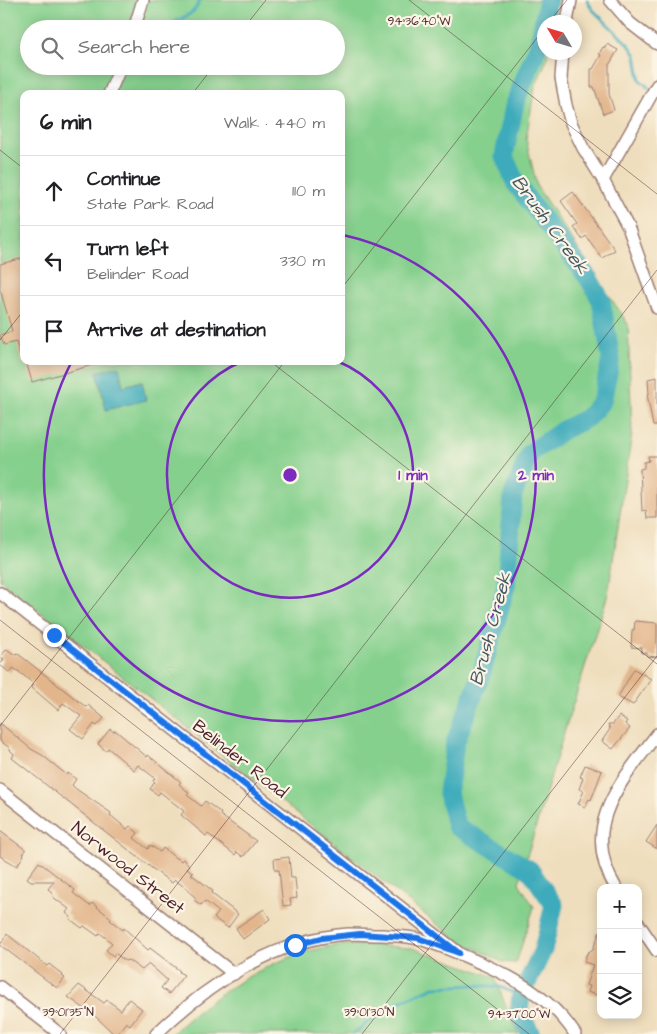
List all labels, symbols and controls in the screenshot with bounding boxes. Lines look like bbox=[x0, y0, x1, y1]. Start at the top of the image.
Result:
text: 94°36'40"W bbox=[387, 13, 451, 30]
north arrow bbox=[537, 15, 582, 60]
search box bbox=[20, 20, 345, 75]
icon: search bbox=[38, 34, 66, 62]
text: Search here bbox=[78, 34, 190, 61]
text: 6 min bbox=[40, 108, 92, 137]
text: Walk · 440 m bbox=[224, 112, 325, 134]
text: Continue bbox=[87, 166, 161, 193]
water label: Brush Creek bbox=[505, 170, 595, 280]
icon: ahead bbox=[40, 177, 68, 205]
text: 110 m bbox=[292, 180, 325, 202]
text: State Park Road bbox=[87, 193, 214, 215]
text: Turn left bbox=[87, 236, 168, 263]
icon: left bbox=[40, 247, 68, 275]
text: 330 m bbox=[280, 250, 325, 272]
text: Belinder Road bbox=[87, 263, 189, 285]
icon: arrive bbox=[40, 317, 68, 345]
text: Arrive at destination bbox=[87, 317, 266, 344]
text: 1 min bbox=[398, 465, 428, 486]
text: 2 min bbox=[517, 465, 555, 486]
centre of rings bbox=[281, 466, 299, 484]
water label: Brush Creek bbox=[463, 569, 519, 689]
route end bbox=[43, 624, 66, 647]
street label: Belinder Road bbox=[187, 714, 293, 804]
street label: Norwood Street bbox=[66, 816, 191, 921]
map controls bbox=[597, 884, 642, 1019]
button: + bbox=[597, 884, 642, 929]
button: − bbox=[597, 929, 642, 974]
route start bbox=[284, 934, 307, 957]
button: layers bbox=[597, 974, 642, 1019]
text: 39°01'35"N bbox=[42, 1004, 94, 1021]
text: 39°01'30"N bbox=[344, 1004, 395, 1021]
text: 94°37'00"W bbox=[488, 1006, 551, 1023]

